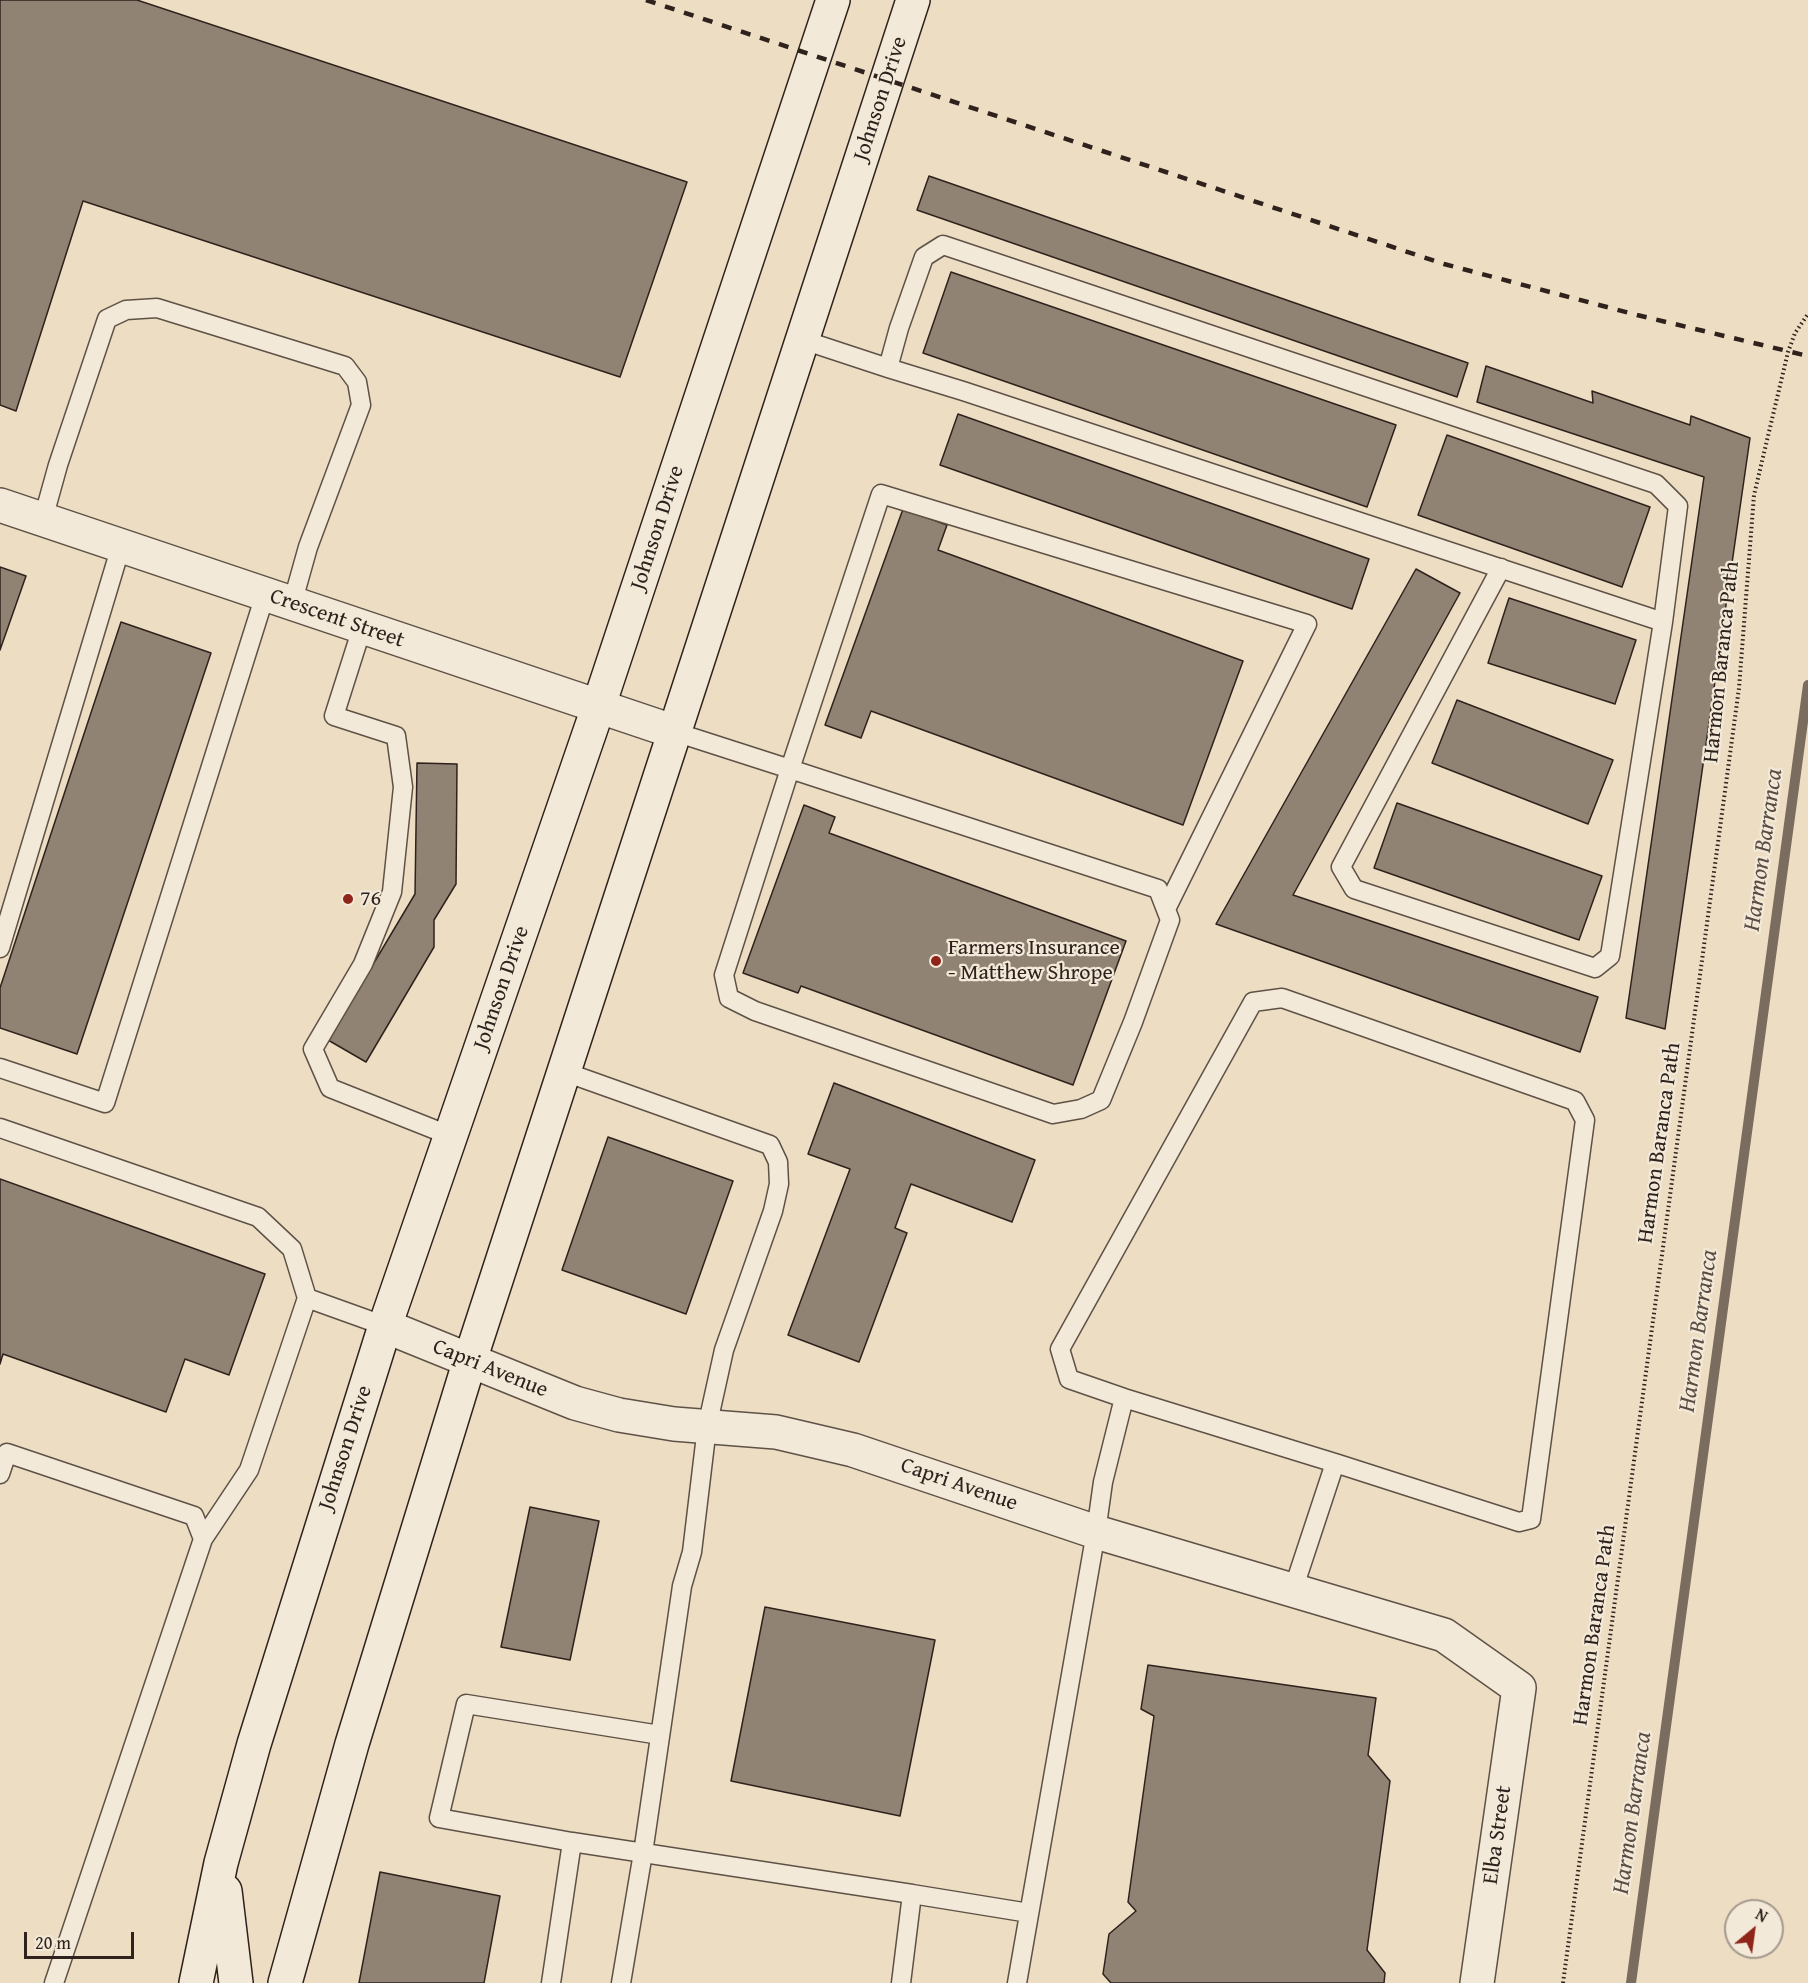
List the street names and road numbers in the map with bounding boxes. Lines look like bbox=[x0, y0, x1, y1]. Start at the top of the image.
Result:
street label: Johnson Drive bbox=[848, 33, 914, 165]
street label: Johnson Drive bbox=[625, 462, 691, 594]
street label: Harmon Baranca Path bbox=[1698, 560, 1746, 764]
street label: Crescent Street bbox=[266, 584, 408, 654]
street label: Johnson Drive bbox=[468, 923, 536, 1053]
street label: Harmon Baranca Path bbox=[1633, 1041, 1687, 1245]
street label: Capri Avenue bbox=[429, 1334, 551, 1404]
street label: Johnson Drive bbox=[313, 1382, 379, 1514]
street label: Capri Avenue bbox=[897, 1453, 1021, 1517]
street label: Harmon Baranca Path bbox=[1568, 1523, 1622, 1727]
street label: Elba Street bbox=[1478, 1784, 1518, 1886]

